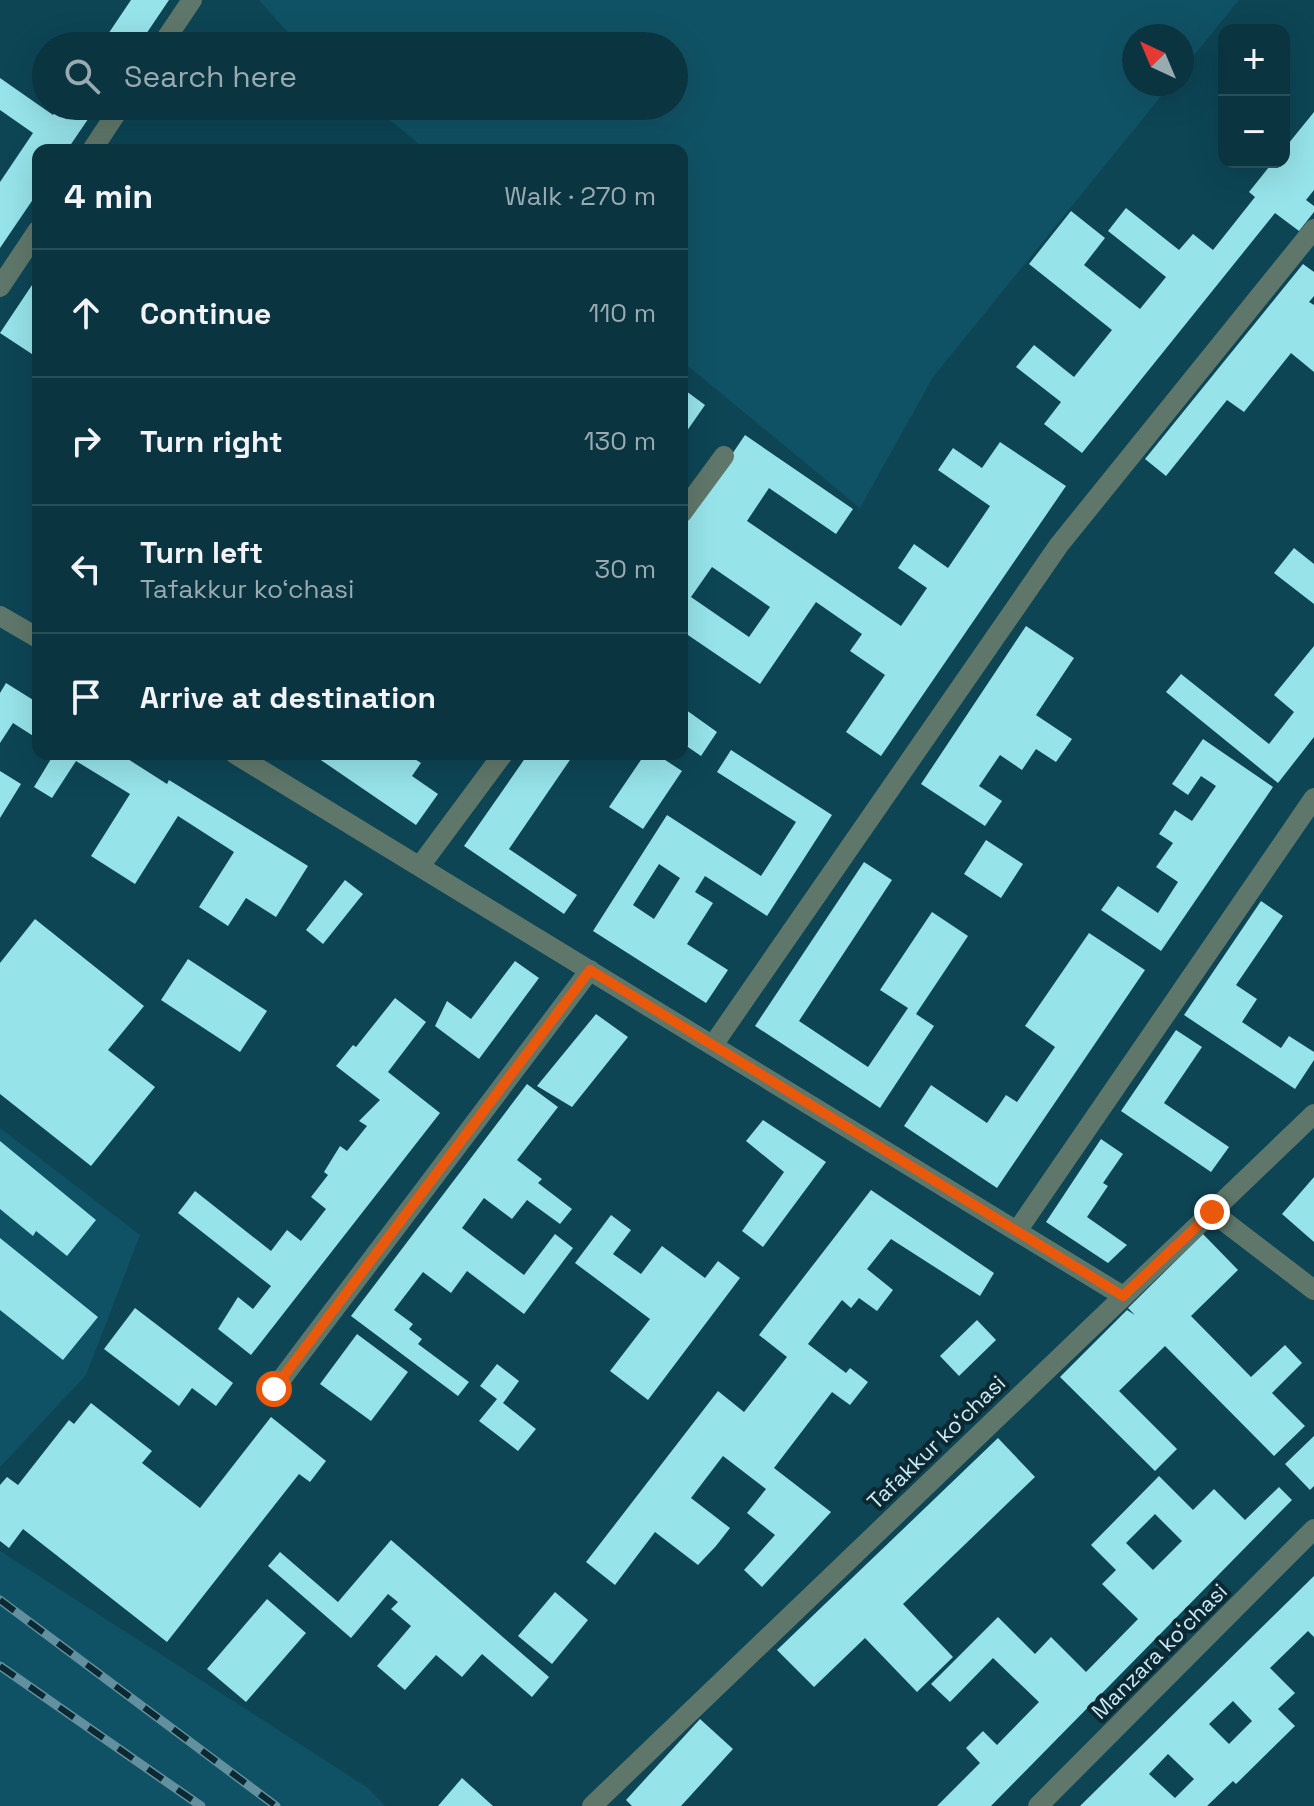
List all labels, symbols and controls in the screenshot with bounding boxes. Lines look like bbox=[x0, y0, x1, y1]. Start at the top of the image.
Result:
north arrow bbox=[1122, 24, 1194, 96]
map controls bbox=[1218, 24, 1290, 168]
button: + bbox=[1218, 24, 1290, 96]
search box bbox=[32, 32, 688, 120]
icon: search bbox=[60, 54, 104, 98]
text: Search here bbox=[124, 57, 297, 96]
button: − bbox=[1218, 96, 1290, 168]
text: 4 min bbox=[64, 175, 153, 218]
text: Walk · 270 m bbox=[504, 179, 656, 213]
icon: ahead bbox=[64, 291, 108, 335]
text: Continue bbox=[140, 294, 271, 333]
text: 110 m bbox=[589, 296, 656, 330]
icon: right bbox=[64, 419, 108, 463]
text: Turn right bbox=[140, 422, 283, 461]
text: 130 m bbox=[584, 424, 656, 458]
text: Turn left bbox=[140, 533, 263, 572]
icon: left bbox=[64, 547, 108, 591]
text: 30 m bbox=[595, 552, 656, 586]
text: Tafakkur koʻchasi bbox=[140, 572, 354, 606]
icon: arrive bbox=[64, 675, 108, 719]
text: Arrive at destination bbox=[140, 678, 436, 717]
route end bbox=[1194, 1194, 1230, 1230]
street label: Tafakkur koʻchasi bbox=[861, 1369, 1011, 1515]
route start bbox=[256, 1371, 292, 1407]
street label: Manzara koʻchasi bbox=[1085, 1577, 1233, 1725]

